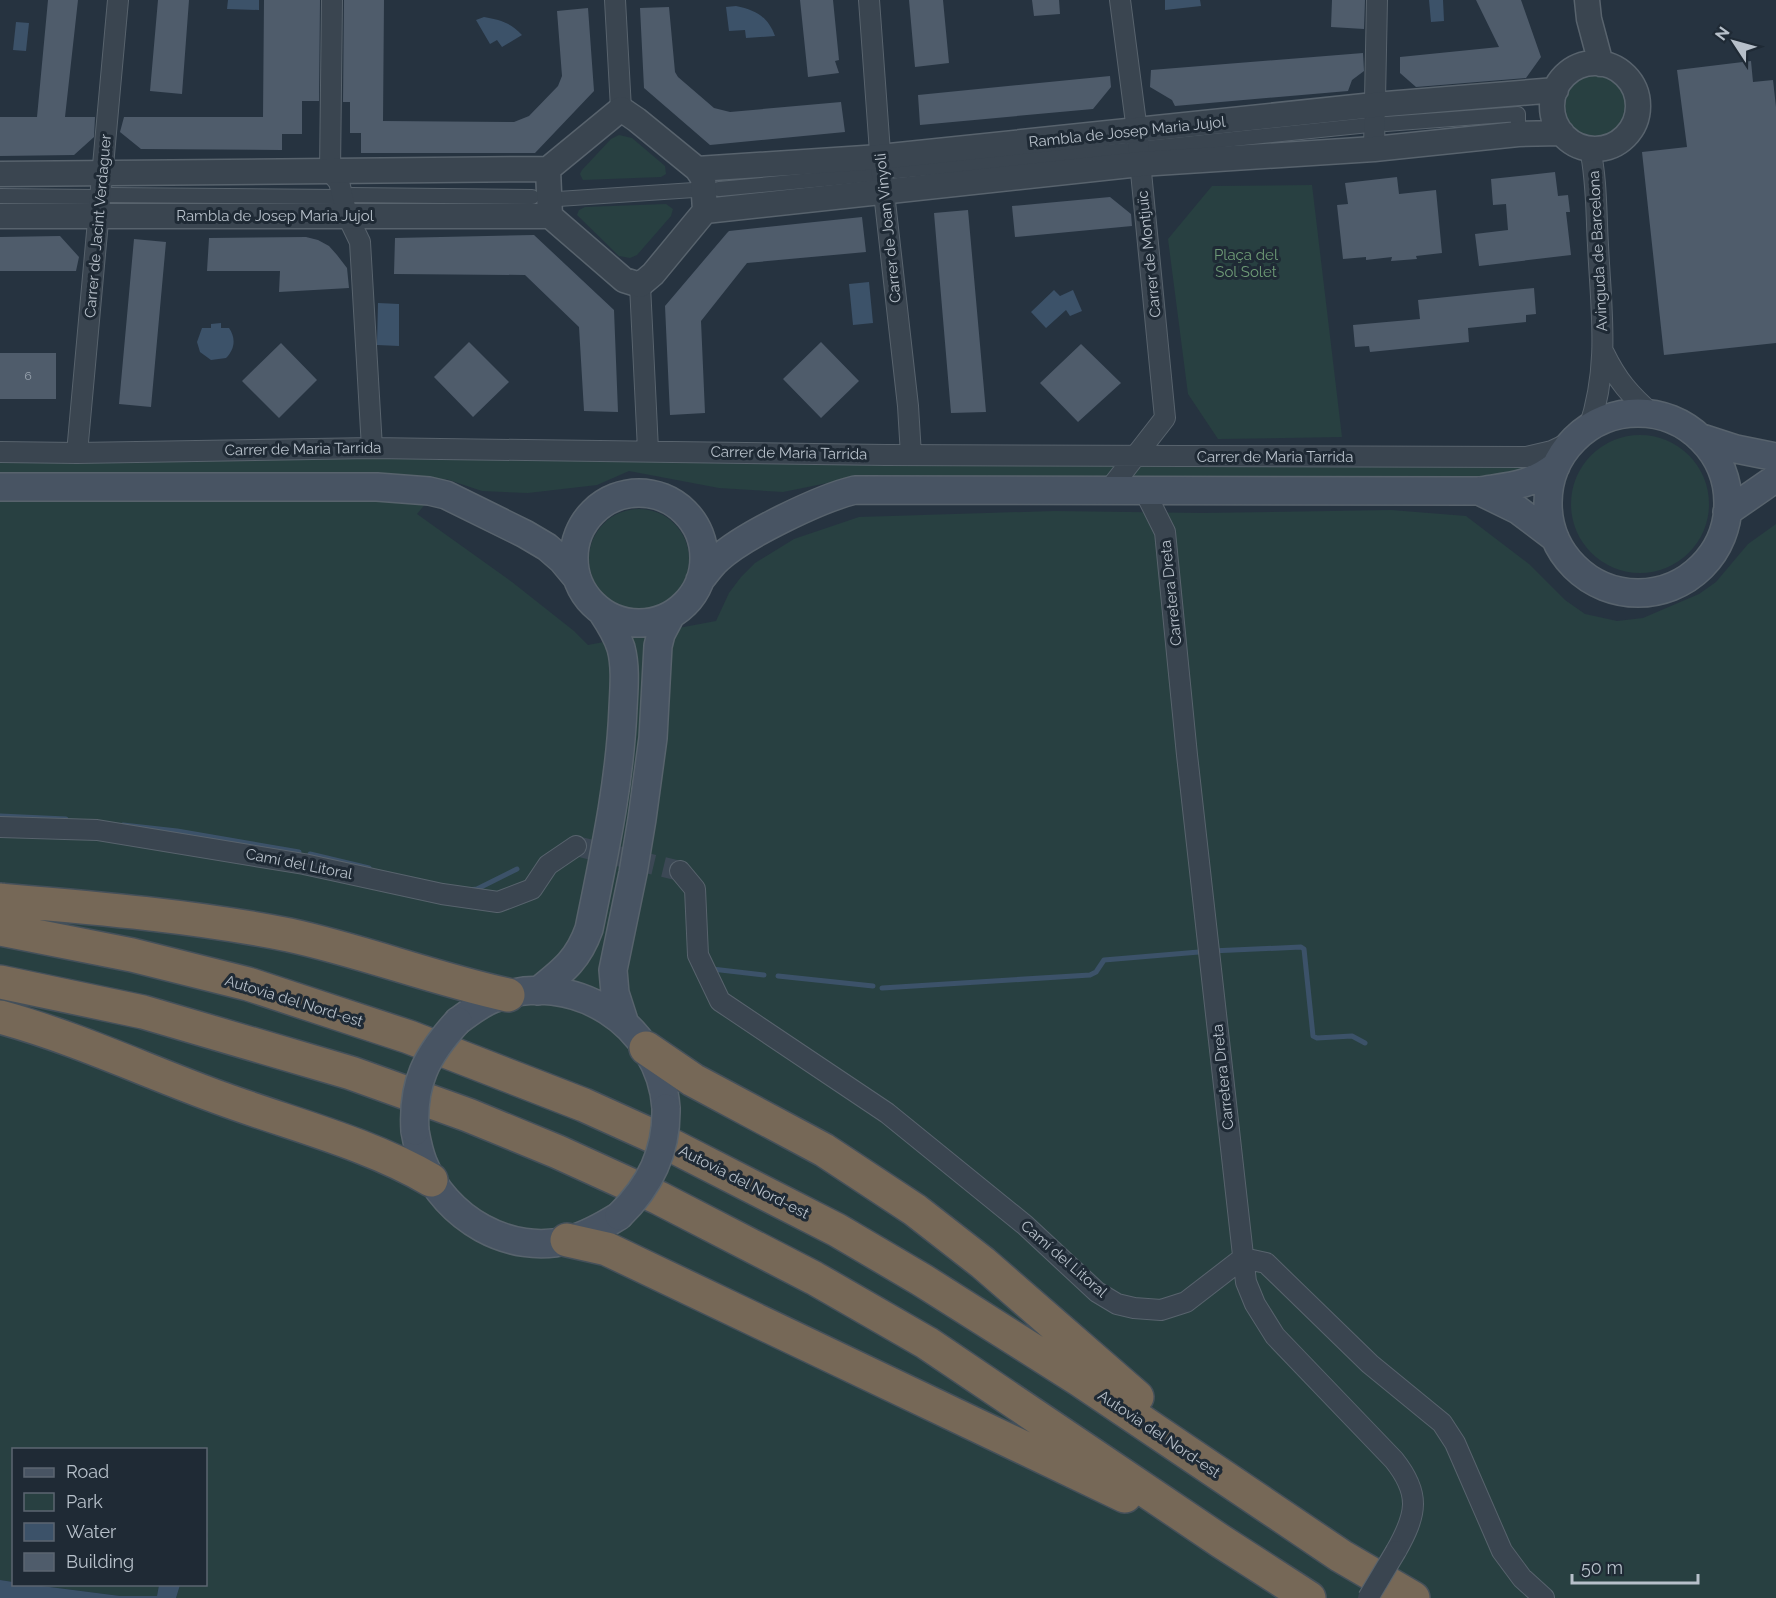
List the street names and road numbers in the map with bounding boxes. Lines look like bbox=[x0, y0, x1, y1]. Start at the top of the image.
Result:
street label: Rambla de Josep Maria Jujol bbox=[1028, 113, 1227, 151]
street label: Carrer de Jacint Verdaguer bbox=[81, 133, 115, 319]
street label: Carrer de Joan Vinyoli bbox=[871, 152, 905, 304]
street label: Avinguda de Barcelona bbox=[1585, 170, 1611, 332]
street label: Carrer de Montjuïc bbox=[1133, 190, 1165, 318]
street label: Rambla de Josep Maria Jujol bbox=[176, 207, 375, 225]
street label: Carrer de Maria Tarrida bbox=[225, 439, 381, 459]
street label: Carrer de Maria Tarrida bbox=[711, 443, 867, 463]
street label: Carrer de Maria Tarrida bbox=[1197, 448, 1353, 466]
street label: Carretera Dreta bbox=[1157, 539, 1185, 647]
street label: Camí del Litoral bbox=[244, 845, 355, 883]
street label: Autovia del Nord-est bbox=[223, 971, 365, 1031]
street label: Carretera Dreta bbox=[1209, 1023, 1237, 1131]
street label: Autovia del Nord-est bbox=[676, 1141, 812, 1223]
street label: Camí del Litoral bbox=[1017, 1217, 1111, 1302]
street label: Autovia del Nord-est bbox=[1095, 1386, 1223, 1482]

